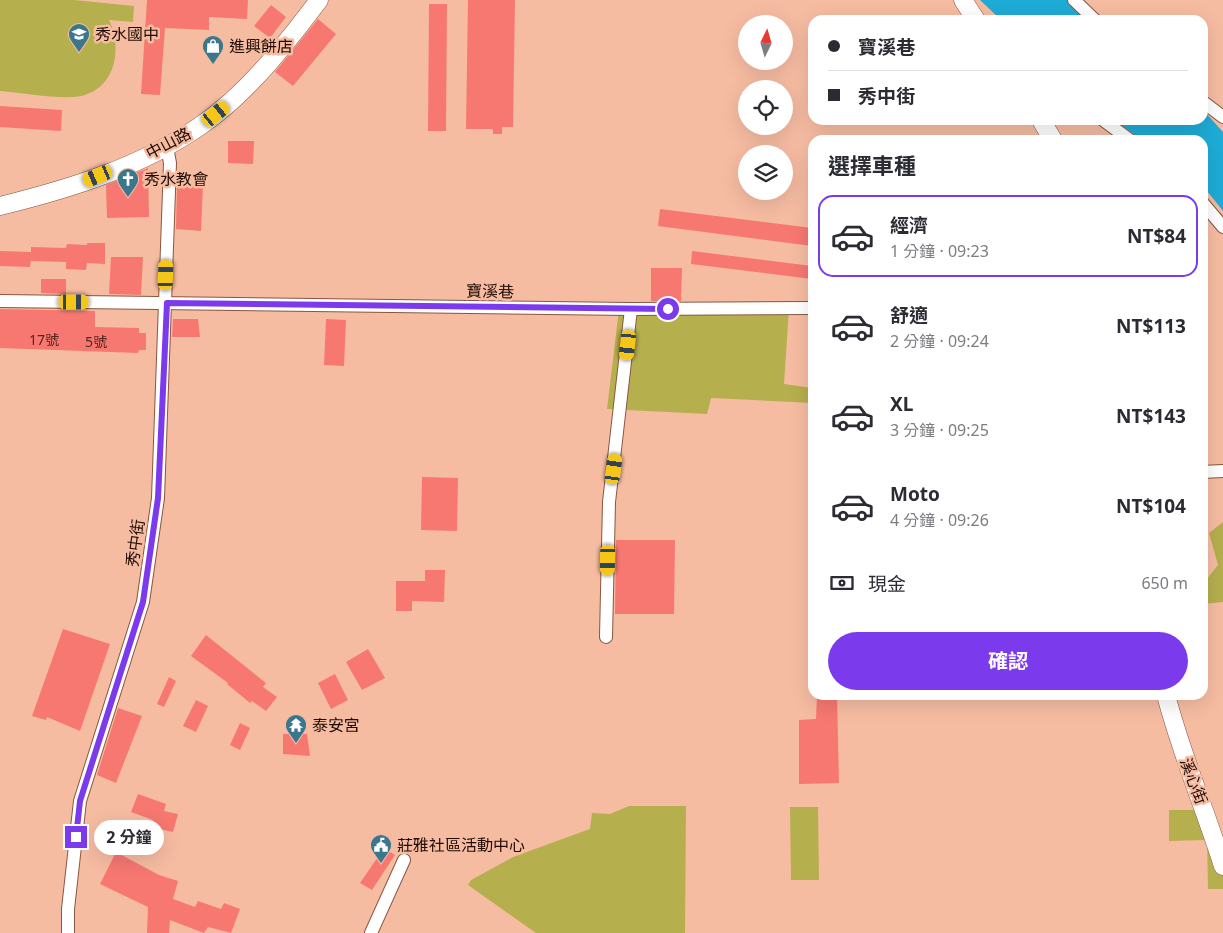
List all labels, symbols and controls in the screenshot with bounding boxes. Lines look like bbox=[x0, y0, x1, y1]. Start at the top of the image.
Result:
north arrow bbox=[738, 15, 792, 70]
map controls bbox=[738, 15, 793, 200]
school or university icon: 秀水國中 bbox=[67, 22, 91, 53]
place label: 秀水國中 bbox=[95, 23, 159, 45]
shop icon: 進興餅店 bbox=[201, 34, 225, 65]
text: 寶溪巷 bbox=[858, 34, 915, 60]
place label: 進興餅店 bbox=[229, 35, 293, 57]
button: locate bbox=[738, 80, 793, 135]
text: 秀中街 bbox=[858, 83, 915, 109]
car bbox=[199, 99, 232, 129]
street label: 中山路 bbox=[142, 122, 194, 164]
button: layers bbox=[738, 145, 793, 200]
text: 選擇車種 bbox=[828, 150, 916, 180]
car bbox=[81, 163, 114, 189]
church icon: 秀水教會 bbox=[116, 167, 140, 198]
place label: 秀水教會 bbox=[144, 168, 208, 190]
text: 經濟 bbox=[890, 212, 928, 238]
icon: car bbox=[830, 214, 875, 259]
text: NT$84 bbox=[1127, 223, 1186, 249]
text: 1 分鐘 · 09:23 bbox=[890, 240, 989, 262]
car bbox=[157, 260, 174, 290]
street label: 寶溪巷 bbox=[466, 280, 514, 302]
car bbox=[59, 295, 89, 310]
route start bbox=[657, 298, 679, 320]
text: 舒適 bbox=[890, 302, 928, 328]
icon: car bbox=[830, 304, 875, 349]
text: NT$113 bbox=[1116, 313, 1186, 339]
car bbox=[618, 329, 637, 361]
house number: 17號 bbox=[29, 330, 59, 349]
text: 2 分鐘 · 09:24 bbox=[890, 330, 989, 352]
house number: 5號 bbox=[85, 332, 107, 351]
text: XL bbox=[890, 391, 913, 417]
icon: car bbox=[830, 394, 875, 439]
text: NT$143 bbox=[1116, 403, 1186, 429]
text: 3 分鐘 · 09:25 bbox=[890, 419, 989, 441]
car bbox=[604, 453, 623, 485]
text: Moto bbox=[890, 481, 940, 507]
icon: car bbox=[830, 484, 875, 529]
text: NT$104 bbox=[1116, 493, 1186, 519]
text: 4 分鐘 · 09:26 bbox=[890, 509, 989, 531]
street label: 秀中街 bbox=[121, 518, 149, 568]
car bbox=[600, 545, 615, 575]
icon: cash bbox=[828, 569, 856, 597]
text: 現金 bbox=[868, 571, 906, 597]
text: 650 m bbox=[1141, 572, 1188, 594]
button: 確認 bbox=[828, 632, 1188, 690]
temple icon: 泰安宮 bbox=[284, 713, 308, 744]
place label: 泰安宮 bbox=[312, 714, 360, 736]
street label: 溪心街 bbox=[1175, 755, 1213, 807]
callout: 2 分鐘 bbox=[94, 820, 164, 854]
route end bbox=[65, 826, 87, 848]
text: 2 分鐘 bbox=[106, 826, 152, 848]
public building icon: 莊雅社區活動中心 bbox=[369, 833, 393, 864]
place label: 莊雅社區活動中心 bbox=[397, 834, 525, 856]

